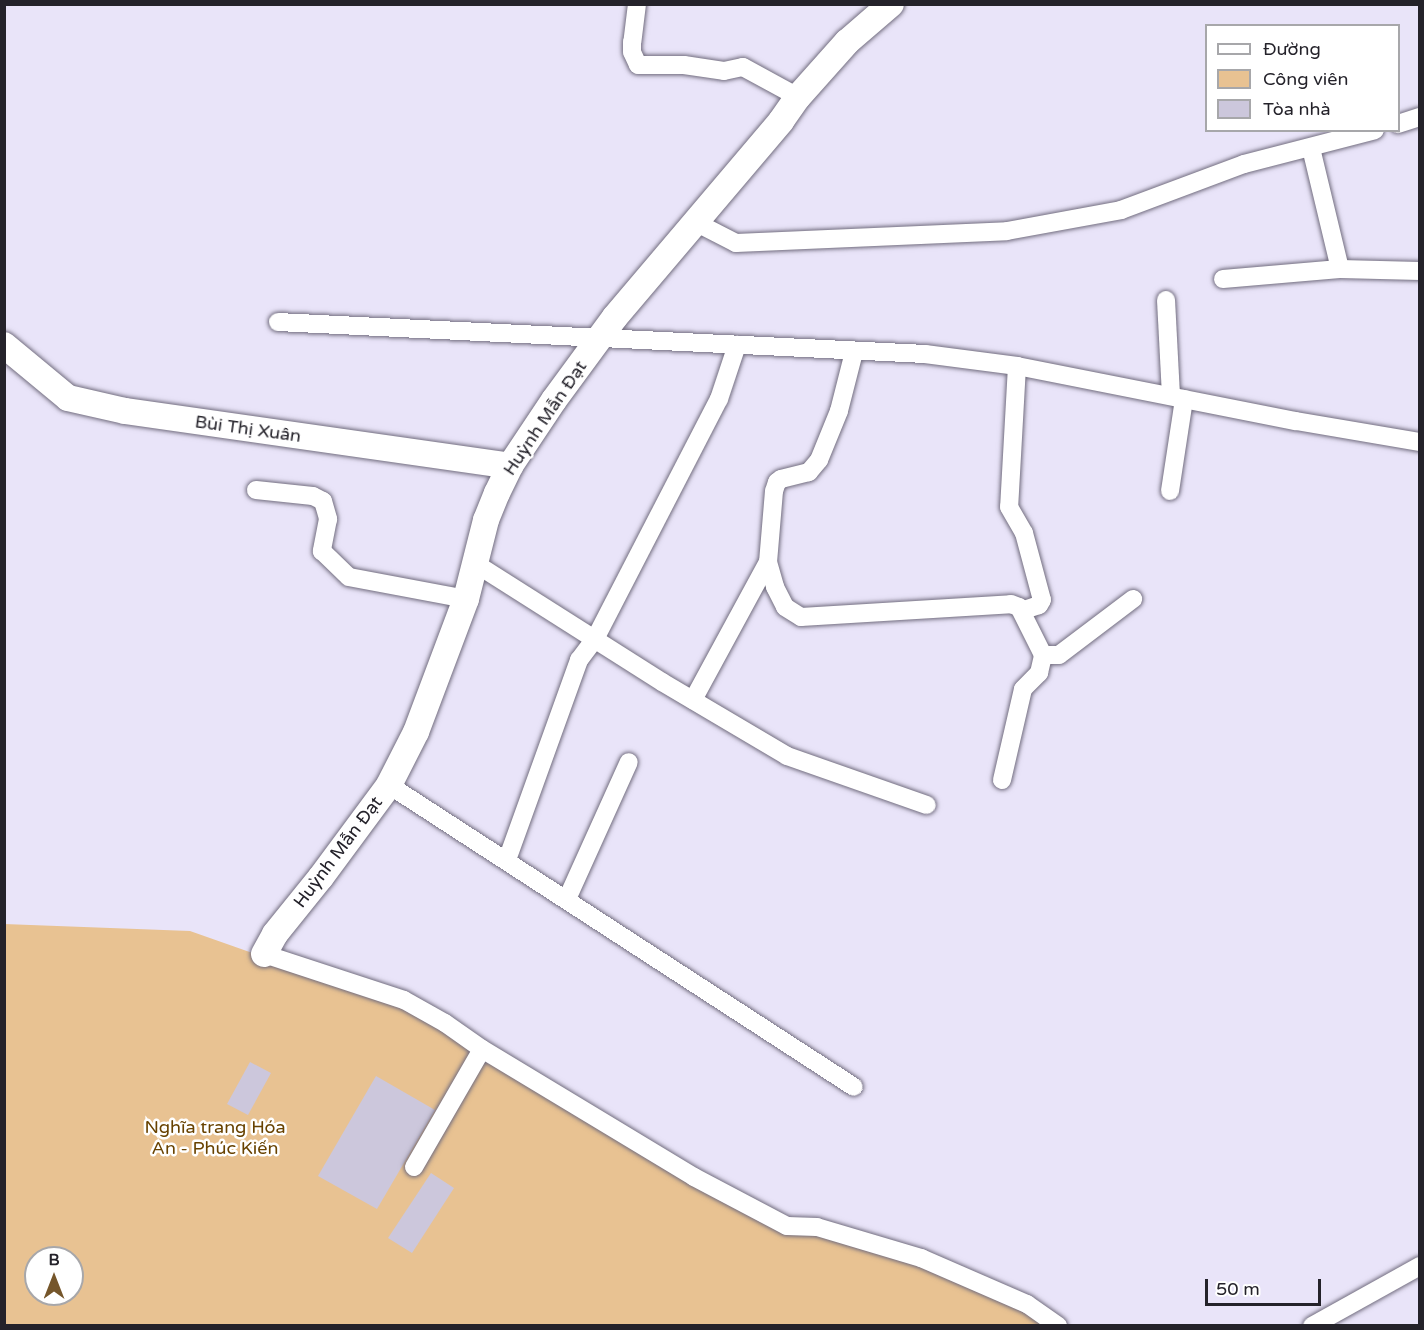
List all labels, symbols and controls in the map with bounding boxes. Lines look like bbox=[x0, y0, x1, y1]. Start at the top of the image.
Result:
legend bbox=[1205, 24, 1400, 132]
text: Đường bbox=[1263, 38, 1321, 60]
text: Công viên bbox=[1263, 68, 1348, 90]
text: Tòa nhà bbox=[1263, 98, 1331, 120]
street label: Huỳnh Mẫn Đạt bbox=[499, 356, 591, 480]
street label: Bùi Thị Xuân bbox=[194, 411, 302, 447]
street label: Huỳnh Mẫn Đạt bbox=[289, 792, 387, 912]
park label: Nghĩa trang Hóa An - Phúc Kiến bbox=[144, 1117, 286, 1160]
north arrow bbox=[24, 1246, 84, 1306]
text: B bbox=[48, 1250, 60, 1270]
scale bar bbox=[1208, 1267, 1324, 1305]
text: 50 m bbox=[1216, 1278, 1260, 1300]

